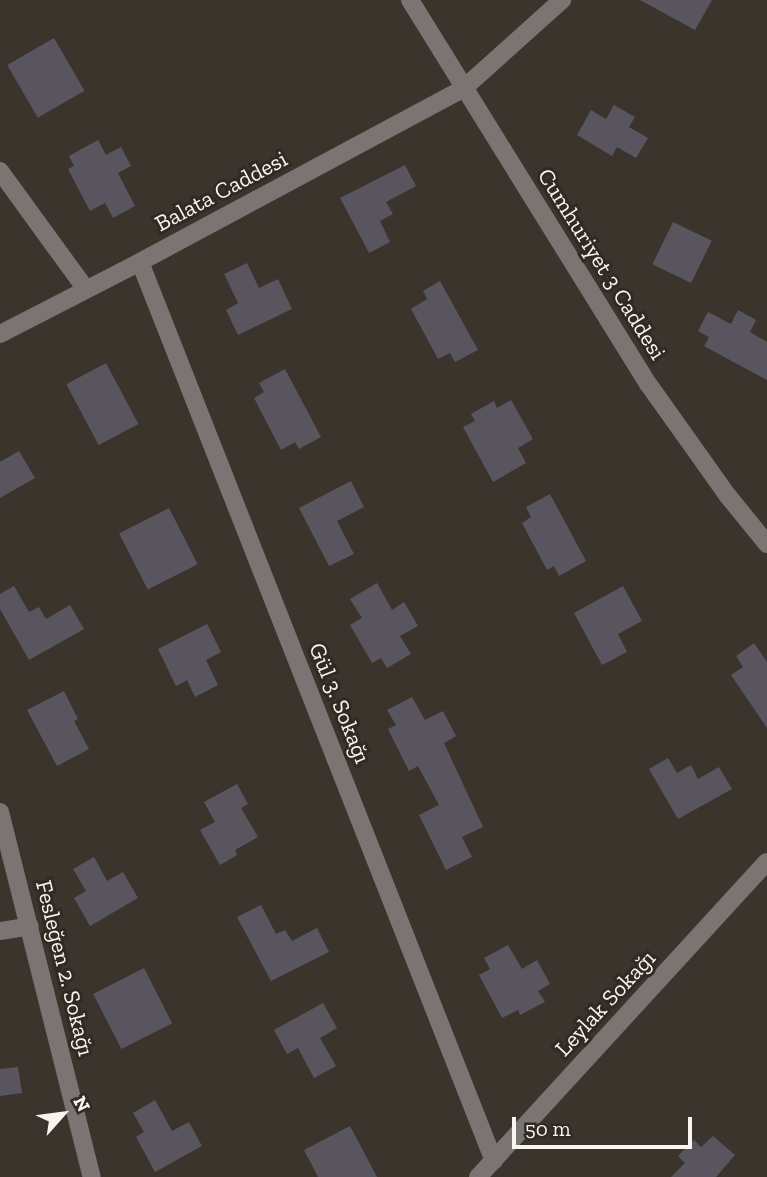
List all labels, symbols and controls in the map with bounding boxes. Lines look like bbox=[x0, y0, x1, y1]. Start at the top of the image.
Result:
street label: Balata Caddesi bbox=[150, 145, 292, 237]
street label: Cumhuriyet 3 Caddesi bbox=[532, 163, 672, 365]
street label: Gül 3. Sokağı bbox=[303, 639, 377, 767]
street label: Fesleğen 2. Sokağı bbox=[30, 877, 100, 1059]
street label: Leylak Sokağı bbox=[549, 944, 661, 1062]
north arrow bbox=[28, 1079, 98, 1149]
text: N bbox=[68, 1092, 96, 1116]
scale bar bbox=[515, 1104, 695, 1148]
text: 50 m bbox=[525, 1116, 571, 1141]

